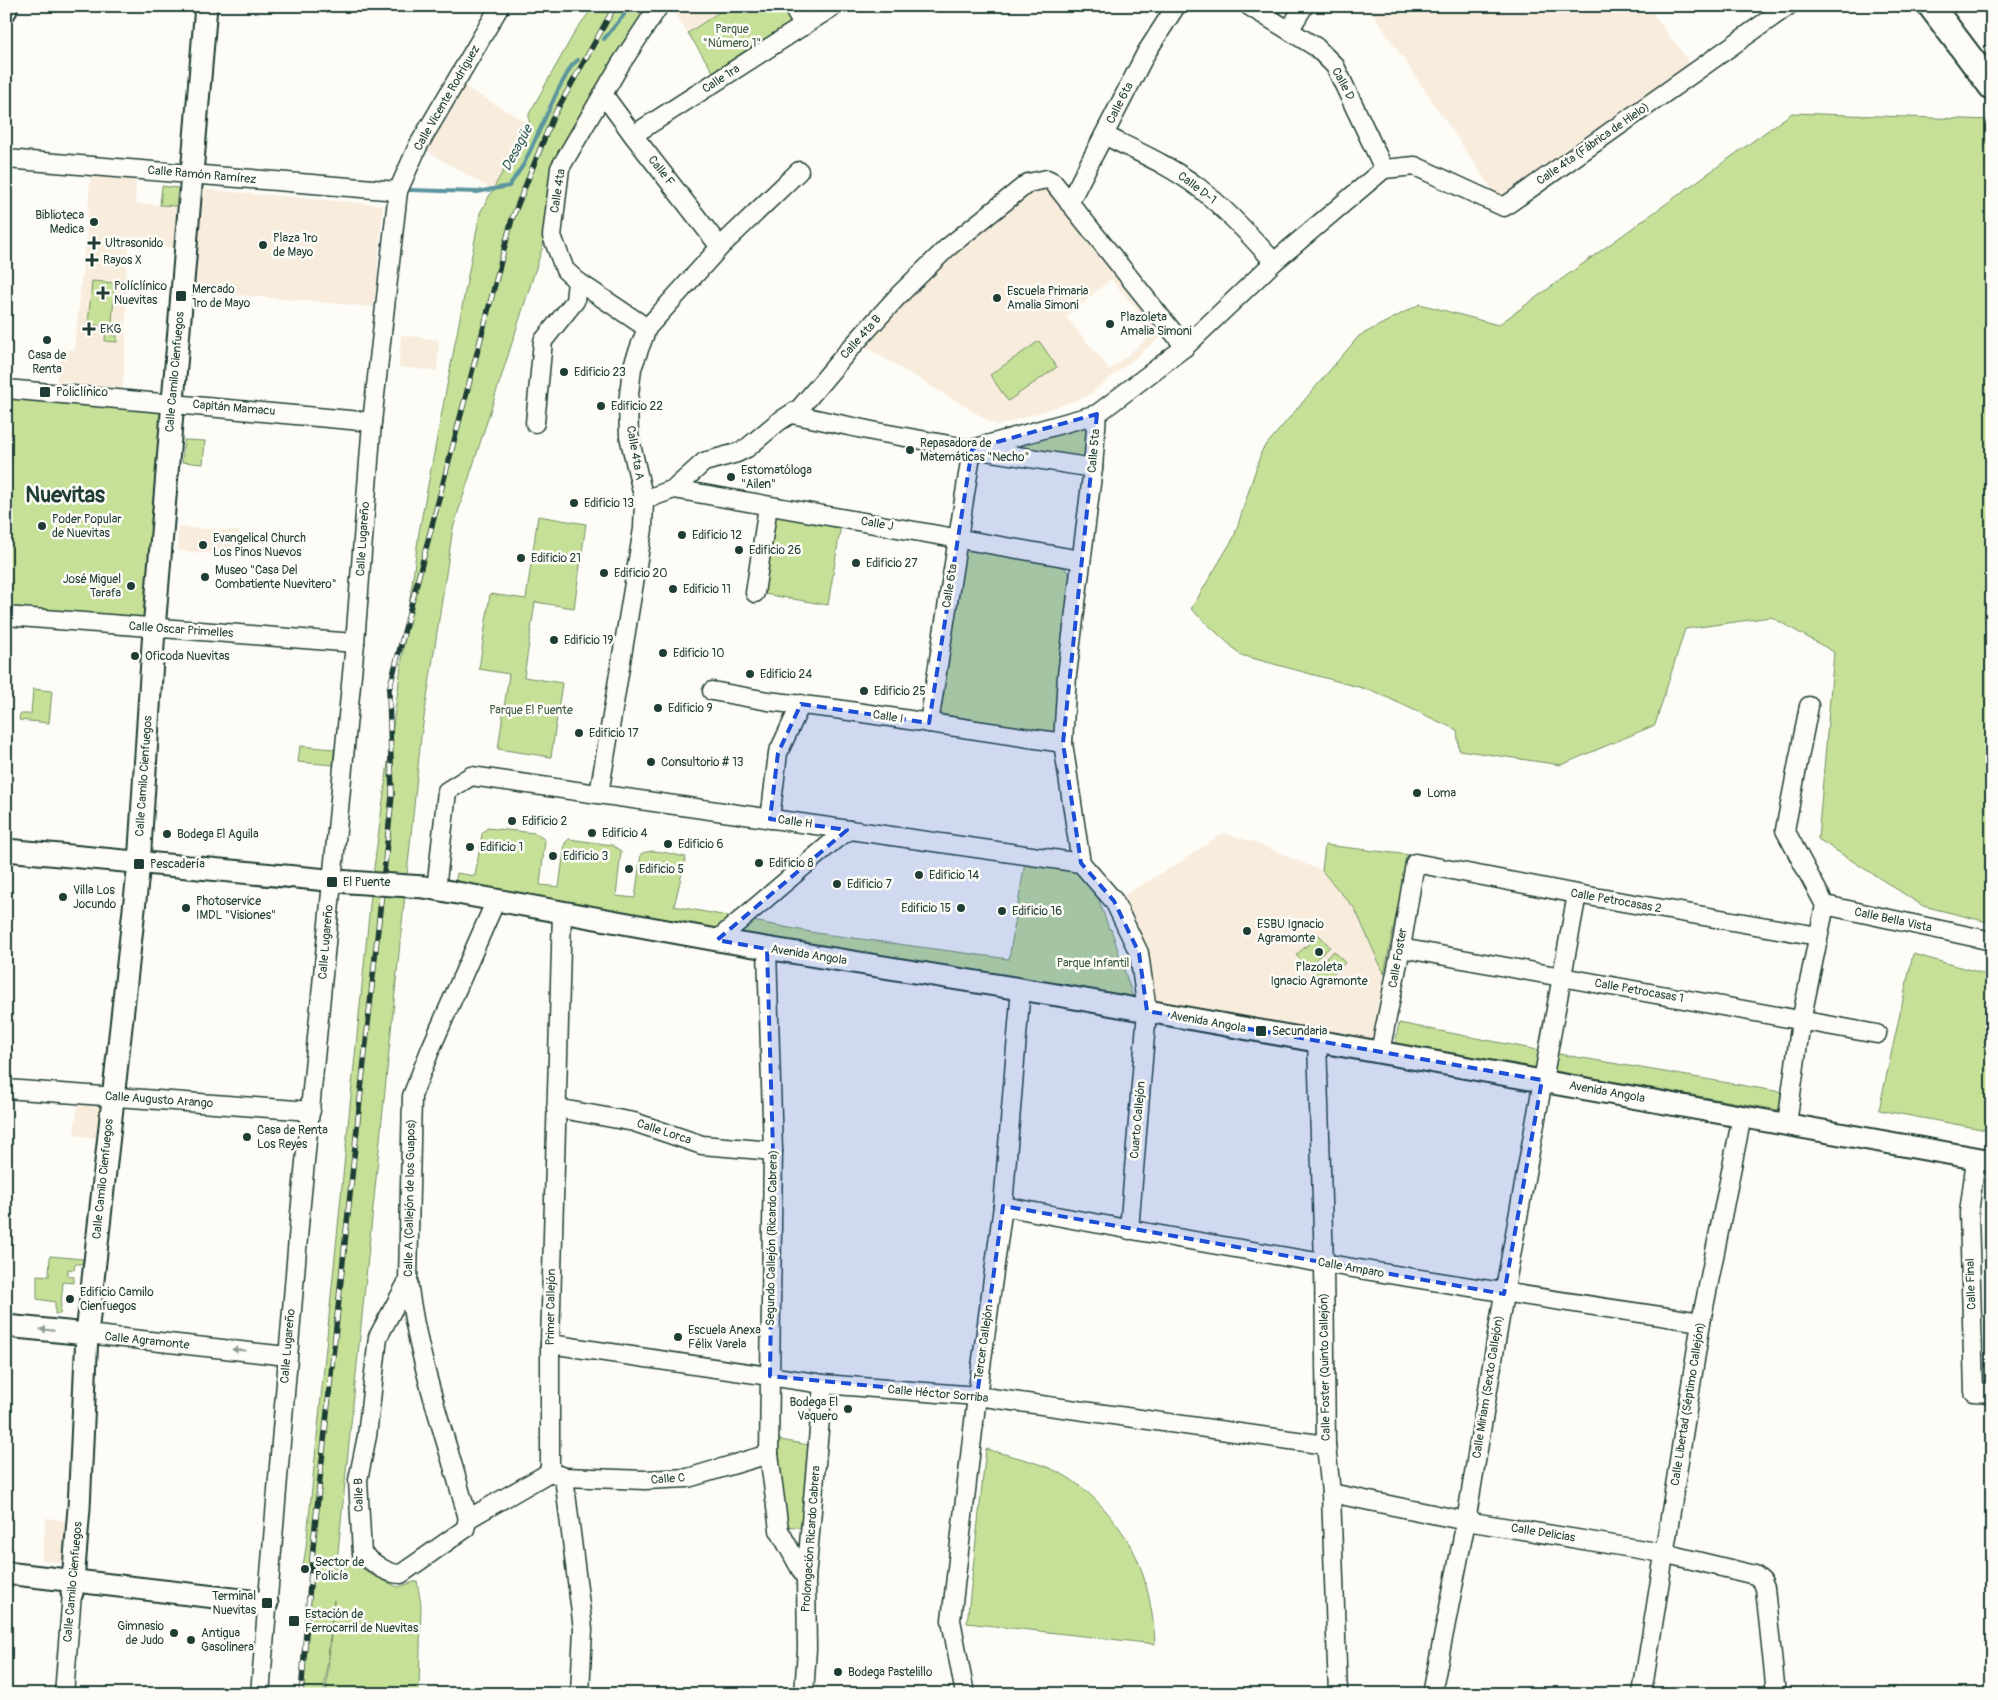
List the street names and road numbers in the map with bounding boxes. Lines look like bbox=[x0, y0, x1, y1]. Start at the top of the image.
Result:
street label: Calle Vicente Rodríguez bbox=[411, 42, 483, 154]
street label: Calle 1ra bbox=[699, 61, 743, 97]
street label: Calle D bbox=[1328, 65, 1358, 103]
street label: Calle 6ta bbox=[1103, 79, 1137, 126]
street label: Calle 4ta (Fábrica de Hielo) bbox=[1534, 99, 1652, 189]
street label: Calle F bbox=[644, 153, 678, 189]
street label: Calle Ramón Ramírez bbox=[147, 163, 257, 187]
street label: Calle 4ta bbox=[547, 167, 569, 214]
street label: Calle D-1 bbox=[1175, 169, 1219, 207]
street label: Calle Camilo Cienfuegos bbox=[162, 310, 188, 433]
street label: Calle 4ta B bbox=[837, 312, 885, 362]
street label: Capitán Mamacu bbox=[192, 397, 276, 419]
street label: Calle 4ta A bbox=[623, 425, 647, 482]
street label: Calle 5ta bbox=[1085, 428, 1103, 474]
street label: Calle Lugareño bbox=[353, 501, 373, 577]
street label: Calle J bbox=[859, 514, 895, 534]
street label: Calle 6ta bbox=[939, 562, 961, 609]
street label: Calle Oscar Primelles bbox=[128, 619, 234, 641]
street label: Calle I bbox=[872, 707, 904, 727]
street label: Calle Camilo Cienfuegos bbox=[132, 714, 156, 837]
street label: Calle H bbox=[777, 812, 814, 832]
street label: Calle Petrocasas 2 bbox=[1569, 886, 1663, 916]
street label: Calle Lugareño bbox=[315, 903, 337, 980]
street label: Calle Bella Vista bbox=[1853, 904, 1934, 936]
street label: Calle Foster bbox=[1385, 926, 1411, 989]
street label: Avenida Angola bbox=[770, 942, 848, 968]
street label: Calle Petrocasas 1 bbox=[1593, 976, 1685, 1006]
street label: Avenida Angola bbox=[1169, 1008, 1247, 1036]
street label: Avenida Angola bbox=[1568, 1078, 1646, 1106]
street label: Cuarto Callejón bbox=[1127, 1080, 1149, 1159]
street label: Calle Augusto Arango bbox=[104, 1089, 214, 1111]
street label: Calle Lorca bbox=[635, 1116, 694, 1148]
street label: Calle Camilo Cienfuegos bbox=[89, 1117, 117, 1240]
street label: Calle A (Callejón de los Guapos) bbox=[401, 1119, 419, 1277]
street label: Segundo Callejón (Ricardo Cabrera) bbox=[763, 1150, 781, 1326]
street label: Calle Amparo bbox=[1317, 1255, 1386, 1281]
street label: Calle Final bbox=[1963, 1258, 1979, 1310]
street label: Primer Callejón bbox=[543, 1268, 559, 1345]
street label: Calle Foster (Quinto Callejón) bbox=[1316, 1293, 1334, 1441]
street label: Tercer Callejón bbox=[971, 1303, 997, 1381]
street label: Calle Lugareño bbox=[277, 1307, 299, 1384]
street label: Calle Miriam (Sexto Callejón) bbox=[1469, 1314, 1507, 1460]
street label: Calle Libertad (Séptimo Callejón) bbox=[1668, 1321, 1708, 1487]
street label: Calle Agramonte bbox=[104, 1329, 190, 1353]
street label: Calle Héctor Sorriba bbox=[887, 1382, 989, 1406]
street label: Prolongación Ricardo Cabrera bbox=[798, 1465, 824, 1613]
street label: Calle C bbox=[650, 1470, 686, 1488]
street label: Calle B bbox=[351, 1478, 367, 1512]
street label: Calle Camilo Cienfuegos bbox=[60, 1520, 86, 1643]
street label: Calle Delicias bbox=[1510, 1521, 1577, 1546]

